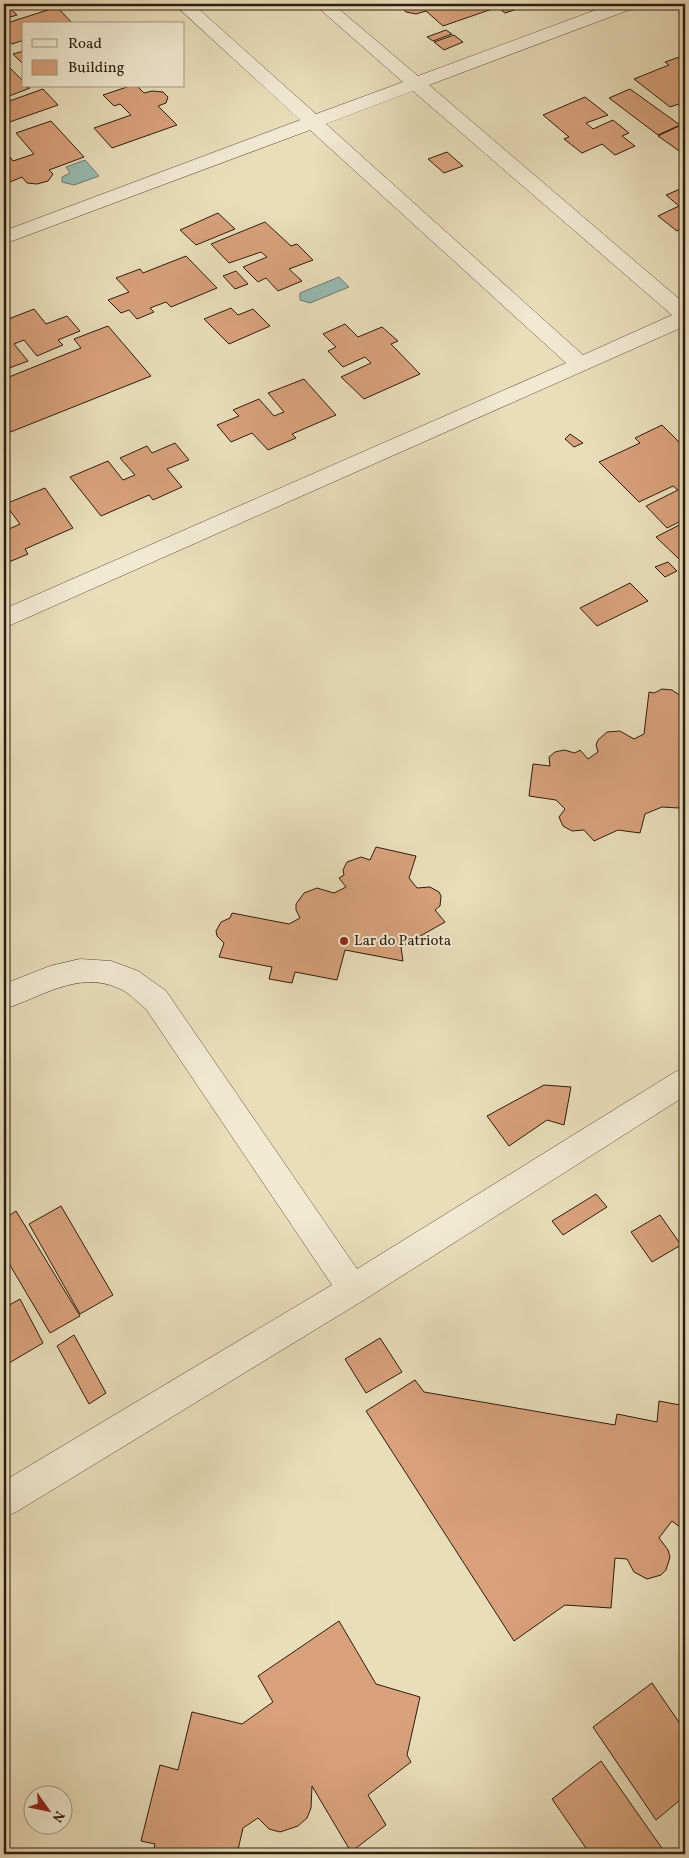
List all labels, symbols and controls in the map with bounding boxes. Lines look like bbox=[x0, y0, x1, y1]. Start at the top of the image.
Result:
legend bbox=[22, 22, 185, 88]
text: Road bbox=[68, 34, 102, 55]
text: Building bbox=[68, 58, 125, 79]
place label: Lar do Patriota bbox=[354, 931, 451, 952]
marker: Lar do Patriota bbox=[338, 935, 350, 947]
north arrow bbox=[22, 1786, 72, 1836]
text: N bbox=[47, 1807, 68, 1826]

